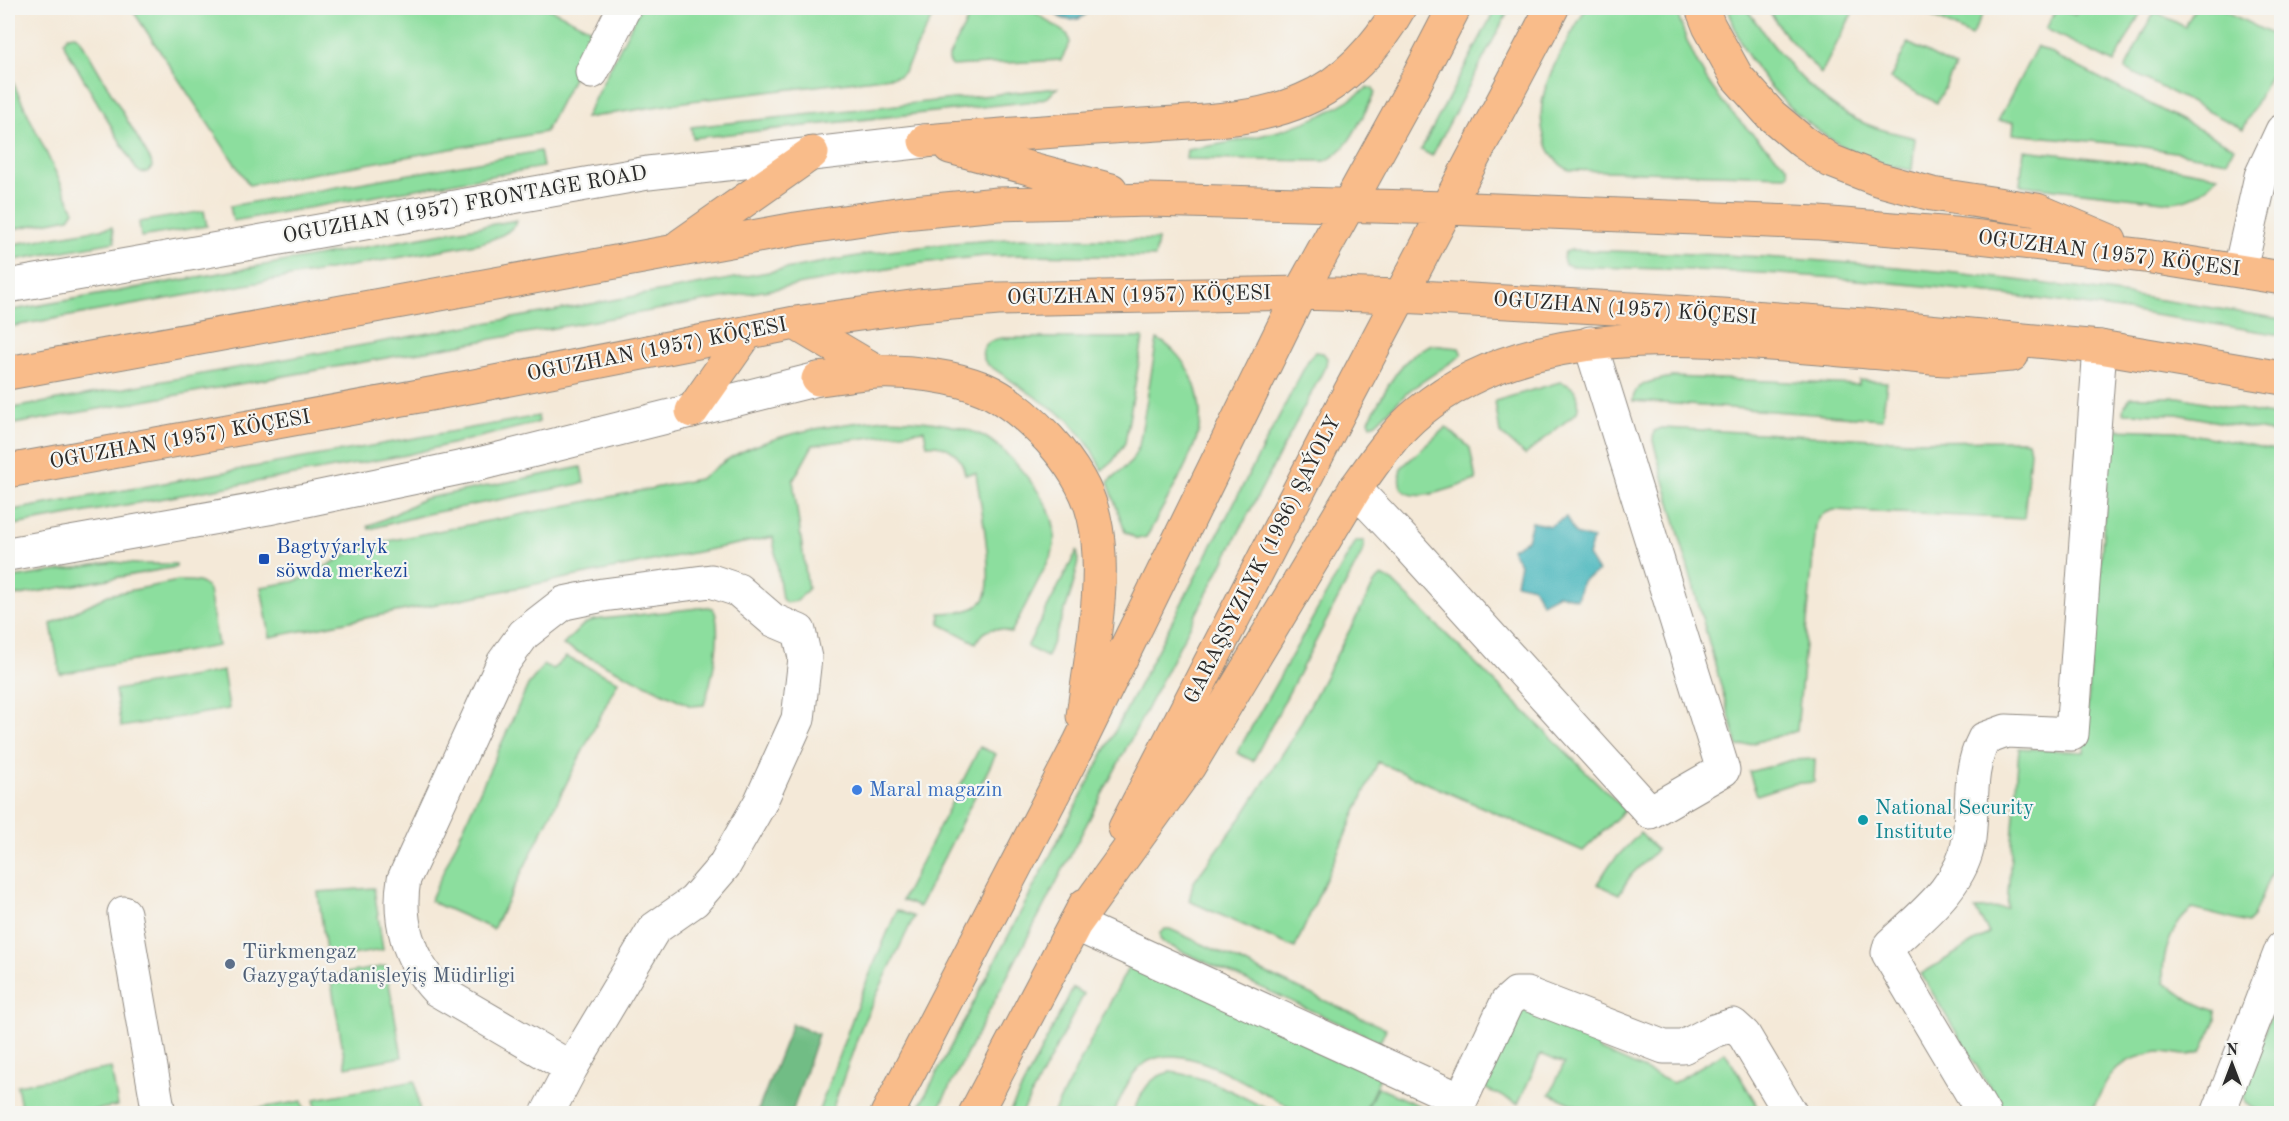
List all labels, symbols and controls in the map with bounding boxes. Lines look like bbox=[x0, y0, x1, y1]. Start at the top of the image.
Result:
street label: OGUZHAN (1957) FRONTAGE ROAD bbox=[281, 163, 649, 247]
street label: OGUZHAN (1957) KÖÇESI bbox=[1977, 224, 2242, 281]
street label: OGUZHAN (1957) KÖÇESI bbox=[1007, 279, 1271, 309]
street label: OGUZHAN (1957) KÖÇESI bbox=[1492, 285, 1758, 329]
street label: OGUZHAN (1957) KÖÇESI bbox=[525, 311, 789, 386]
street label: OGUZHAN (1957) KÖÇESI bbox=[47, 403, 312, 473]
street label: GARAŞSYZLYK (1986) ŞAÝOLY bbox=[1177, 411, 1345, 707]
place label: Bagtyýarlyk söwda merkezi bbox=[276, 537, 408, 582]
marker: Bagtyýarlyk söwda merkezi bbox=[257, 552, 271, 566]
place label: Maral magazin bbox=[869, 780, 1003, 801]
marker: Maral magazin bbox=[850, 783, 864, 797]
place label: National Security Institute bbox=[1875, 798, 2034, 843]
marker: National Security Institute bbox=[1856, 813, 1870, 827]
place label: Türkmengaz Gazygaýtadanişleýiş Müdirligi bbox=[242, 942, 515, 987]
marker: Türkmengaz Gazygaýtadanişleýiş Müdirligi bbox=[223, 957, 237, 971]
north arrow bbox=[2202, 1034, 2262, 1094]
text: N bbox=[2226, 1043, 2239, 1059]

